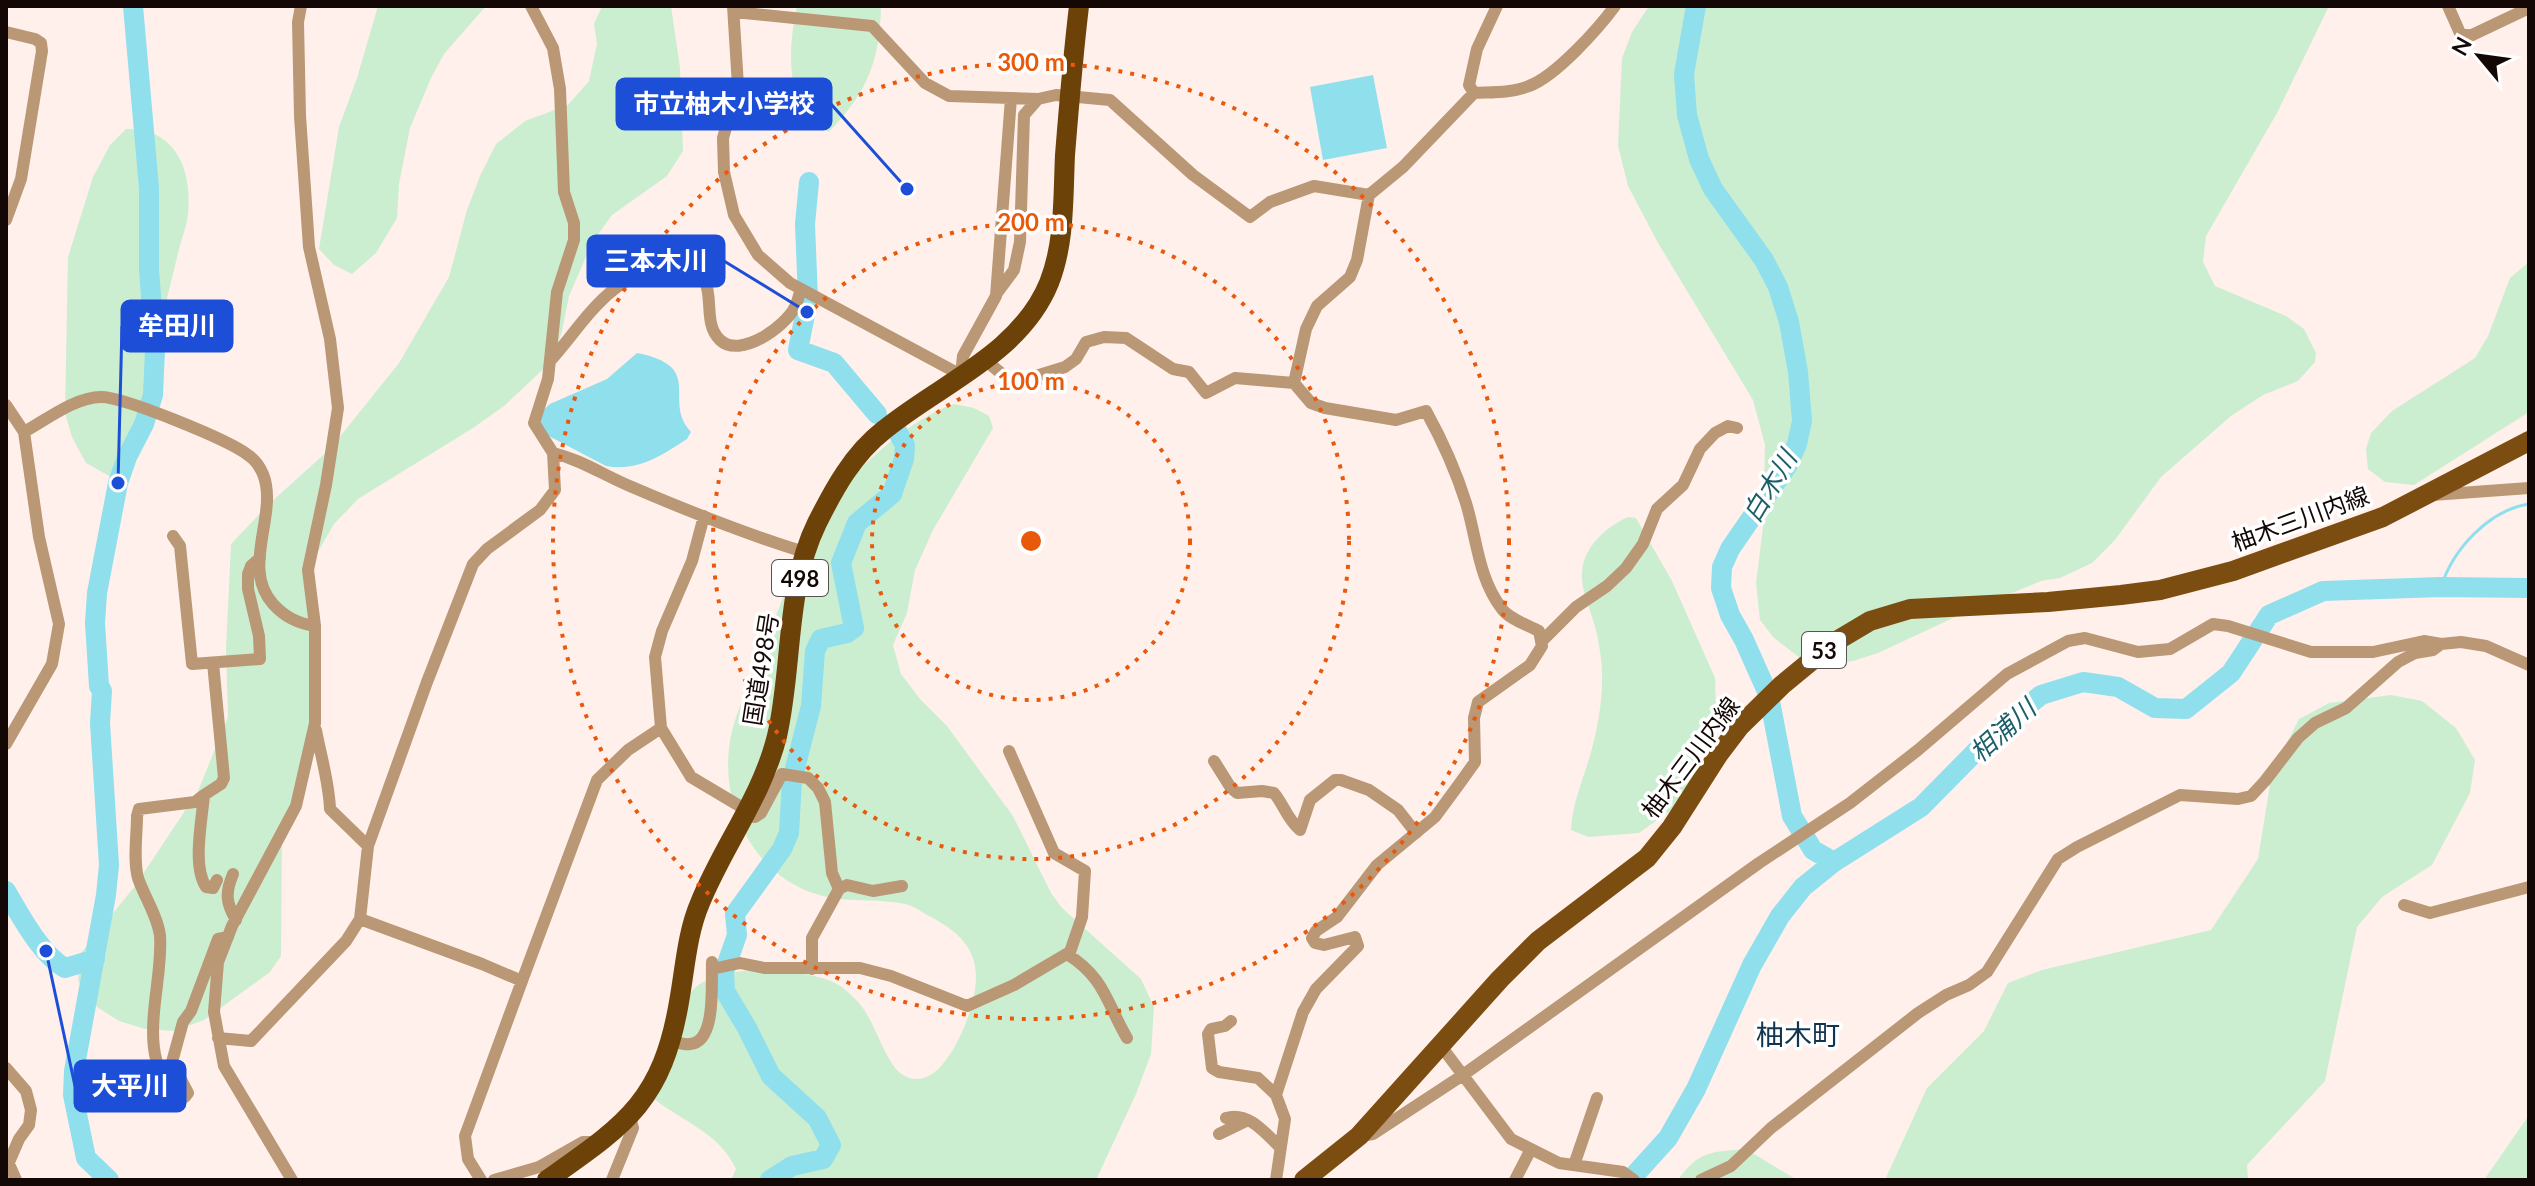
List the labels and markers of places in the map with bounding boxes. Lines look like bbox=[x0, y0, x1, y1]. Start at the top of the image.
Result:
callout: 市立柚木小学校 bbox=[617, 79, 831, 129]
callout: 三本木川 bbox=[588, 236, 724, 286]
callout: 牟田川 bbox=[122, 301, 232, 351]
centre of rings bbox=[1017, 527, 1045, 555]
callout: 大平川 bbox=[75, 1061, 185, 1111]

